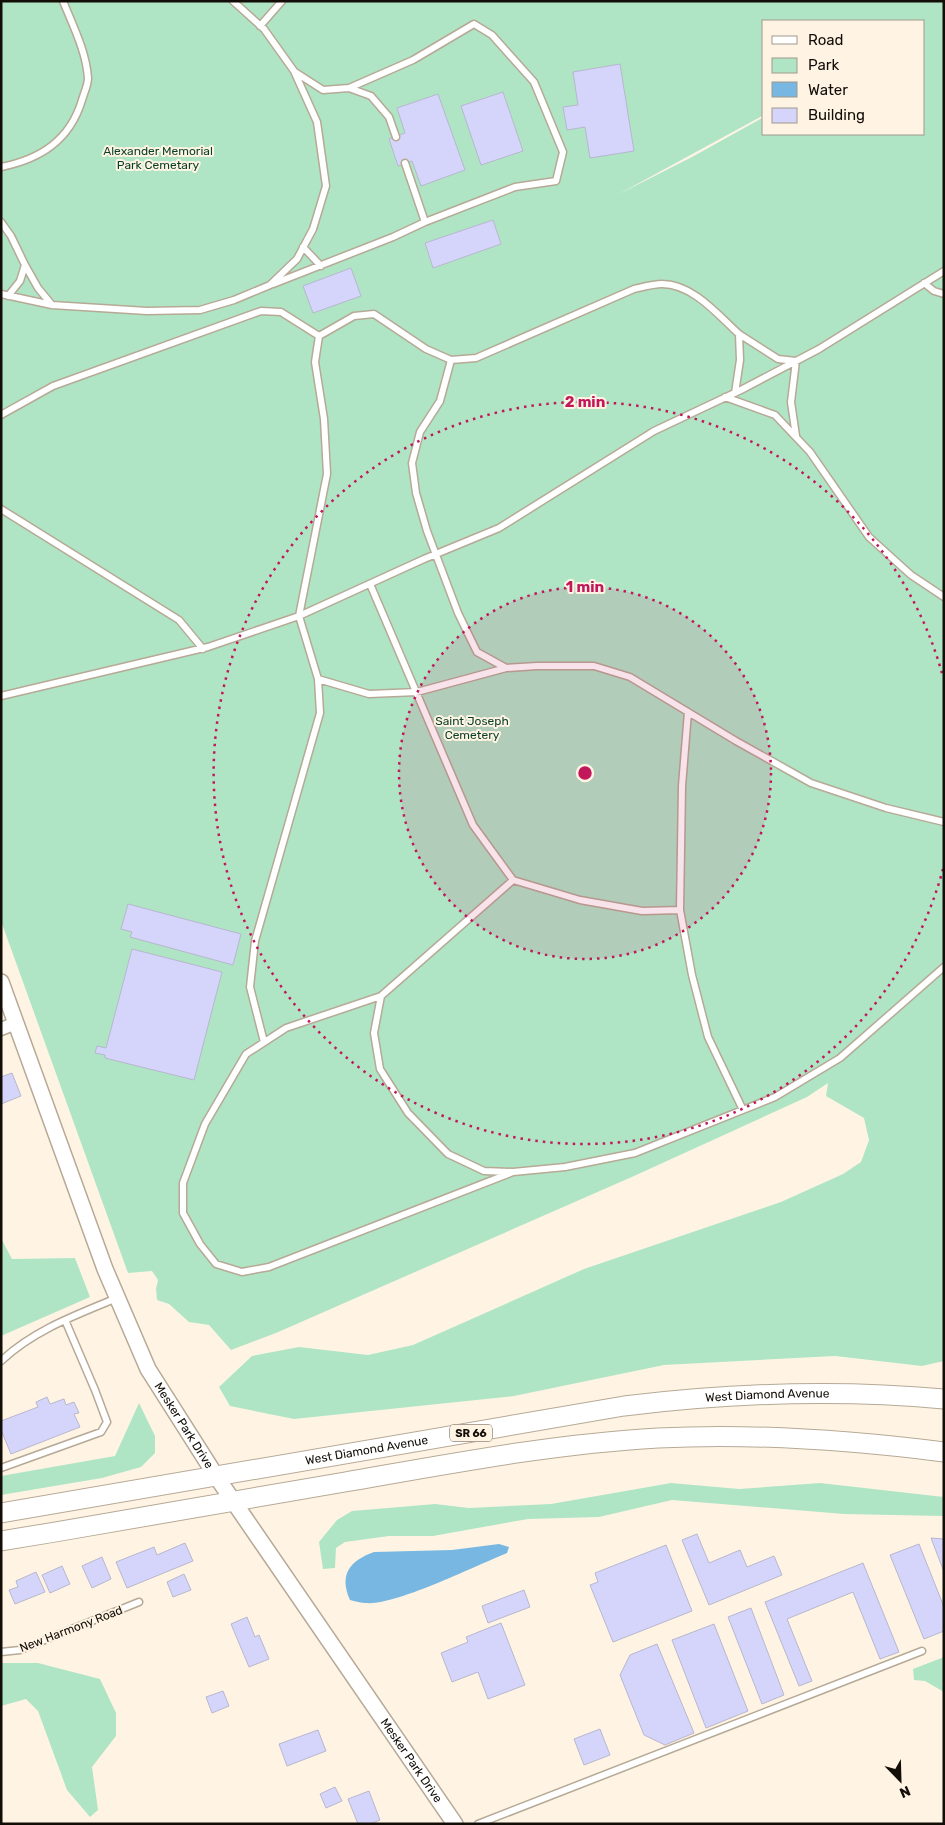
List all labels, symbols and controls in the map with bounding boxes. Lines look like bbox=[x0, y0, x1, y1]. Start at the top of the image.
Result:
legend bbox=[762, 20, 925, 135]
text: Road bbox=[808, 31, 844, 49]
text: Park bbox=[808, 56, 839, 74]
text: Water bbox=[808, 81, 848, 99]
text: Building bbox=[808, 106, 865, 124]
park label: Alexander Memorial Park Cemetary bbox=[103, 144, 213, 172]
text: 2 min bbox=[565, 393, 605, 411]
text: 1 min bbox=[566, 578, 604, 596]
park label: Saint Joseph Cemetery bbox=[435, 714, 509, 742]
centre of rings bbox=[576, 764, 594, 782]
street label: Mesker Park Drive bbox=[151, 1380, 216, 1471]
street label: West Diamond Avenue bbox=[705, 1386, 830, 1405]
road number: SR 66 bbox=[450, 1425, 492, 1442]
street label: West Diamond Avenue bbox=[304, 1433, 429, 1468]
street label: New Harmony Road bbox=[17, 1603, 125, 1655]
street label: Mesker Park Drive bbox=[378, 1716, 445, 1805]
north arrow bbox=[875, 1755, 925, 1805]
text: N bbox=[897, 1782, 913, 1801]

